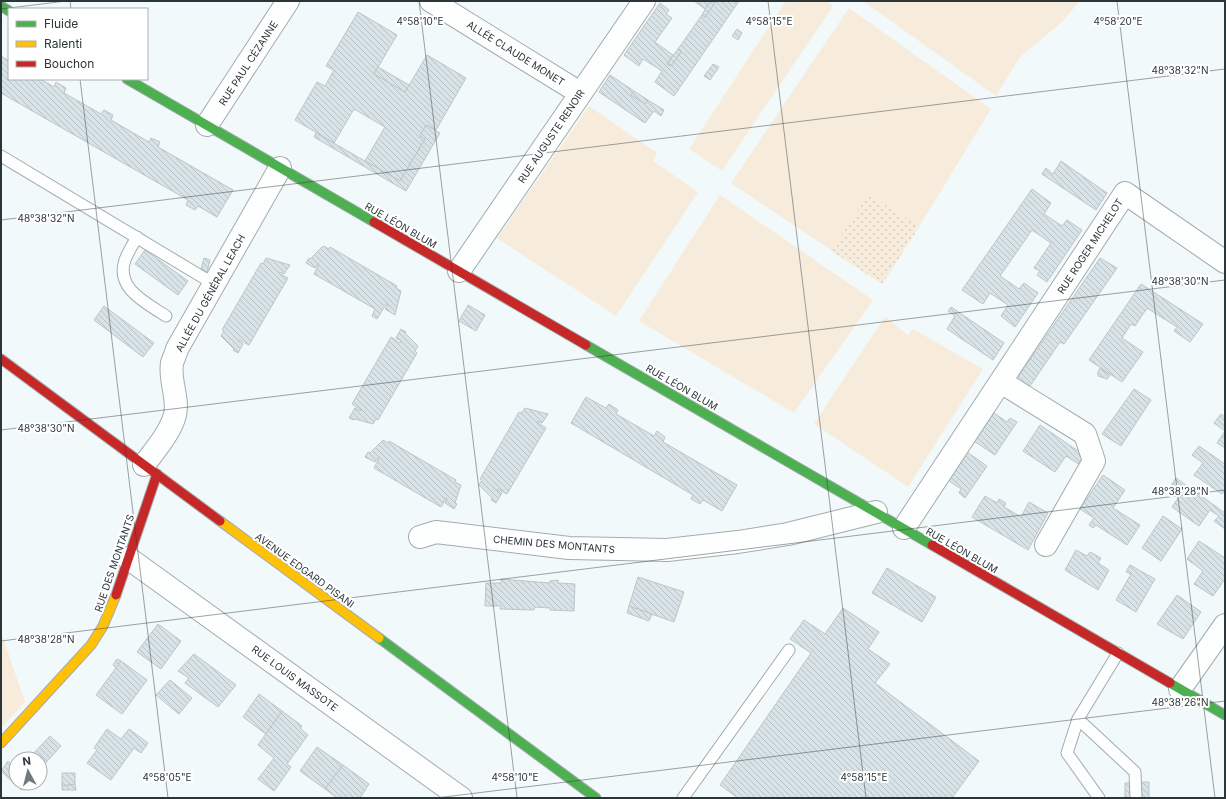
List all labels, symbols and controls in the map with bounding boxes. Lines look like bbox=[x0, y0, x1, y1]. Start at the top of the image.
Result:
legend bbox=[8, 8, 148, 80]
text: 4°58'10"E bbox=[396, 15, 444, 27]
text: 4°58'15"E bbox=[746, 15, 792, 27]
text: 4°58'20"E bbox=[1093, 15, 1143, 27]
text: Fluide bbox=[44, 16, 78, 31]
street label: ALLÉE CLAUDE MONET bbox=[465, 17, 568, 88]
street label: RUE PAUL CÉZANNE bbox=[215, 18, 280, 108]
text: Ralenti bbox=[44, 36, 82, 51]
text: Bouchon bbox=[44, 56, 94, 71]
text: 48°38'32"N bbox=[1152, 64, 1208, 76]
street label: RUE AUGUSTE RENOIR bbox=[515, 87, 587, 185]
street label: RUE ROGER MICHELOT bbox=[1055, 196, 1125, 296]
street label: RUE LÉON BLUM bbox=[363, 199, 440, 250]
text: 48°38'32"N bbox=[18, 212, 74, 224]
street label: ALLÉE DU GÉNÉRAL LEACH bbox=[172, 232, 247, 354]
text: 48°38'30"N bbox=[1151, 275, 1209, 287]
street label: RUE LÉON BLUM bbox=[644, 361, 721, 412]
text: 48°38'30"N bbox=[17, 422, 75, 434]
text: 48°38'28"N bbox=[1152, 485, 1208, 497]
street label: RUE DES MONTANTS bbox=[92, 513, 136, 613]
street label: RUE LÉON BLUM bbox=[924, 524, 1001, 575]
street label: AVENUE EDGARD PISANI bbox=[253, 530, 357, 610]
street label: CHEMIN DES MONTANTS bbox=[493, 533, 615, 555]
text: 48°38'28"N bbox=[18, 633, 74, 645]
street label: RUE LOUIS MASSOTE bbox=[250, 643, 340, 713]
text: 48°38'26"N bbox=[1152, 696, 1208, 708]
north arrow bbox=[8, 751, 48, 791]
text: N bbox=[22, 754, 32, 769]
text: 4°58'05"E bbox=[142, 771, 192, 783]
text: 4°58'10"E bbox=[491, 771, 539, 783]
text: 4°58'15"E bbox=[841, 771, 887, 783]

